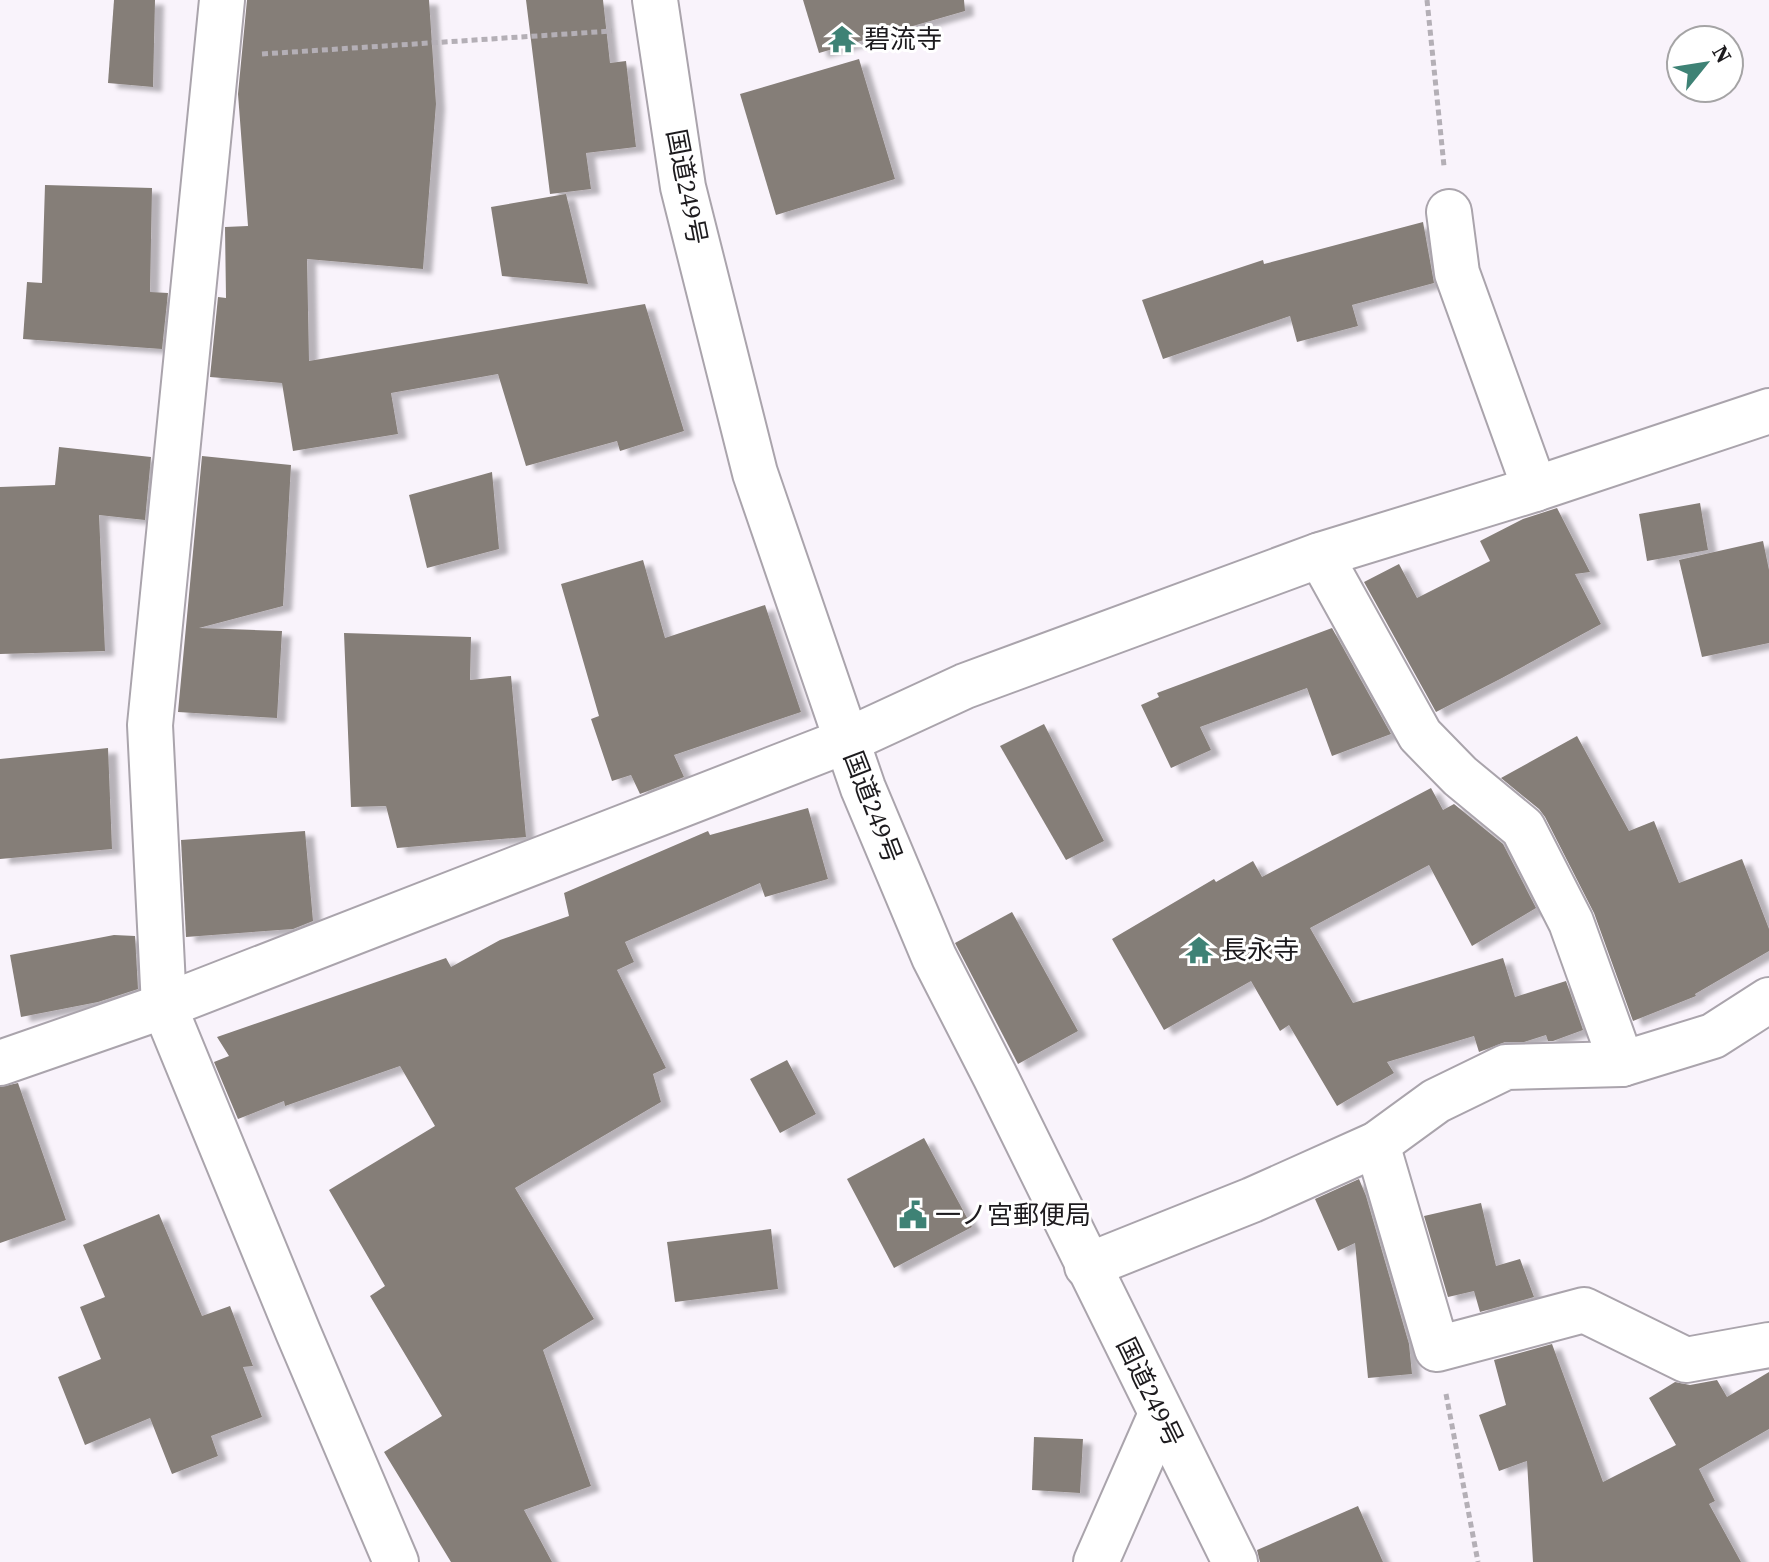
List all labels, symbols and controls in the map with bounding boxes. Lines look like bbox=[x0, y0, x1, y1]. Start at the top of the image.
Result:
place label: 碧流寺 bbox=[864, 21, 942, 57]
temple icon: 碧流寺 bbox=[827, 24, 857, 54]
north arrow bbox=[1665, 24, 1745, 104]
text: N bbox=[1705, 40, 1739, 68]
street label: 国道249号 bbox=[658, 126, 716, 248]
street label: 国道249号 bbox=[835, 746, 911, 868]
place label: 長永寺 bbox=[1221, 932, 1299, 968]
temple icon: 長永寺 bbox=[1184, 935, 1214, 965]
place label: 一ノ宮郵便局 bbox=[935, 1197, 1091, 1233]
public building icon: 一ノ宮郵便局 bbox=[898, 1200, 928, 1230]
street label: 国道249号 bbox=[1108, 1332, 1192, 1452]

